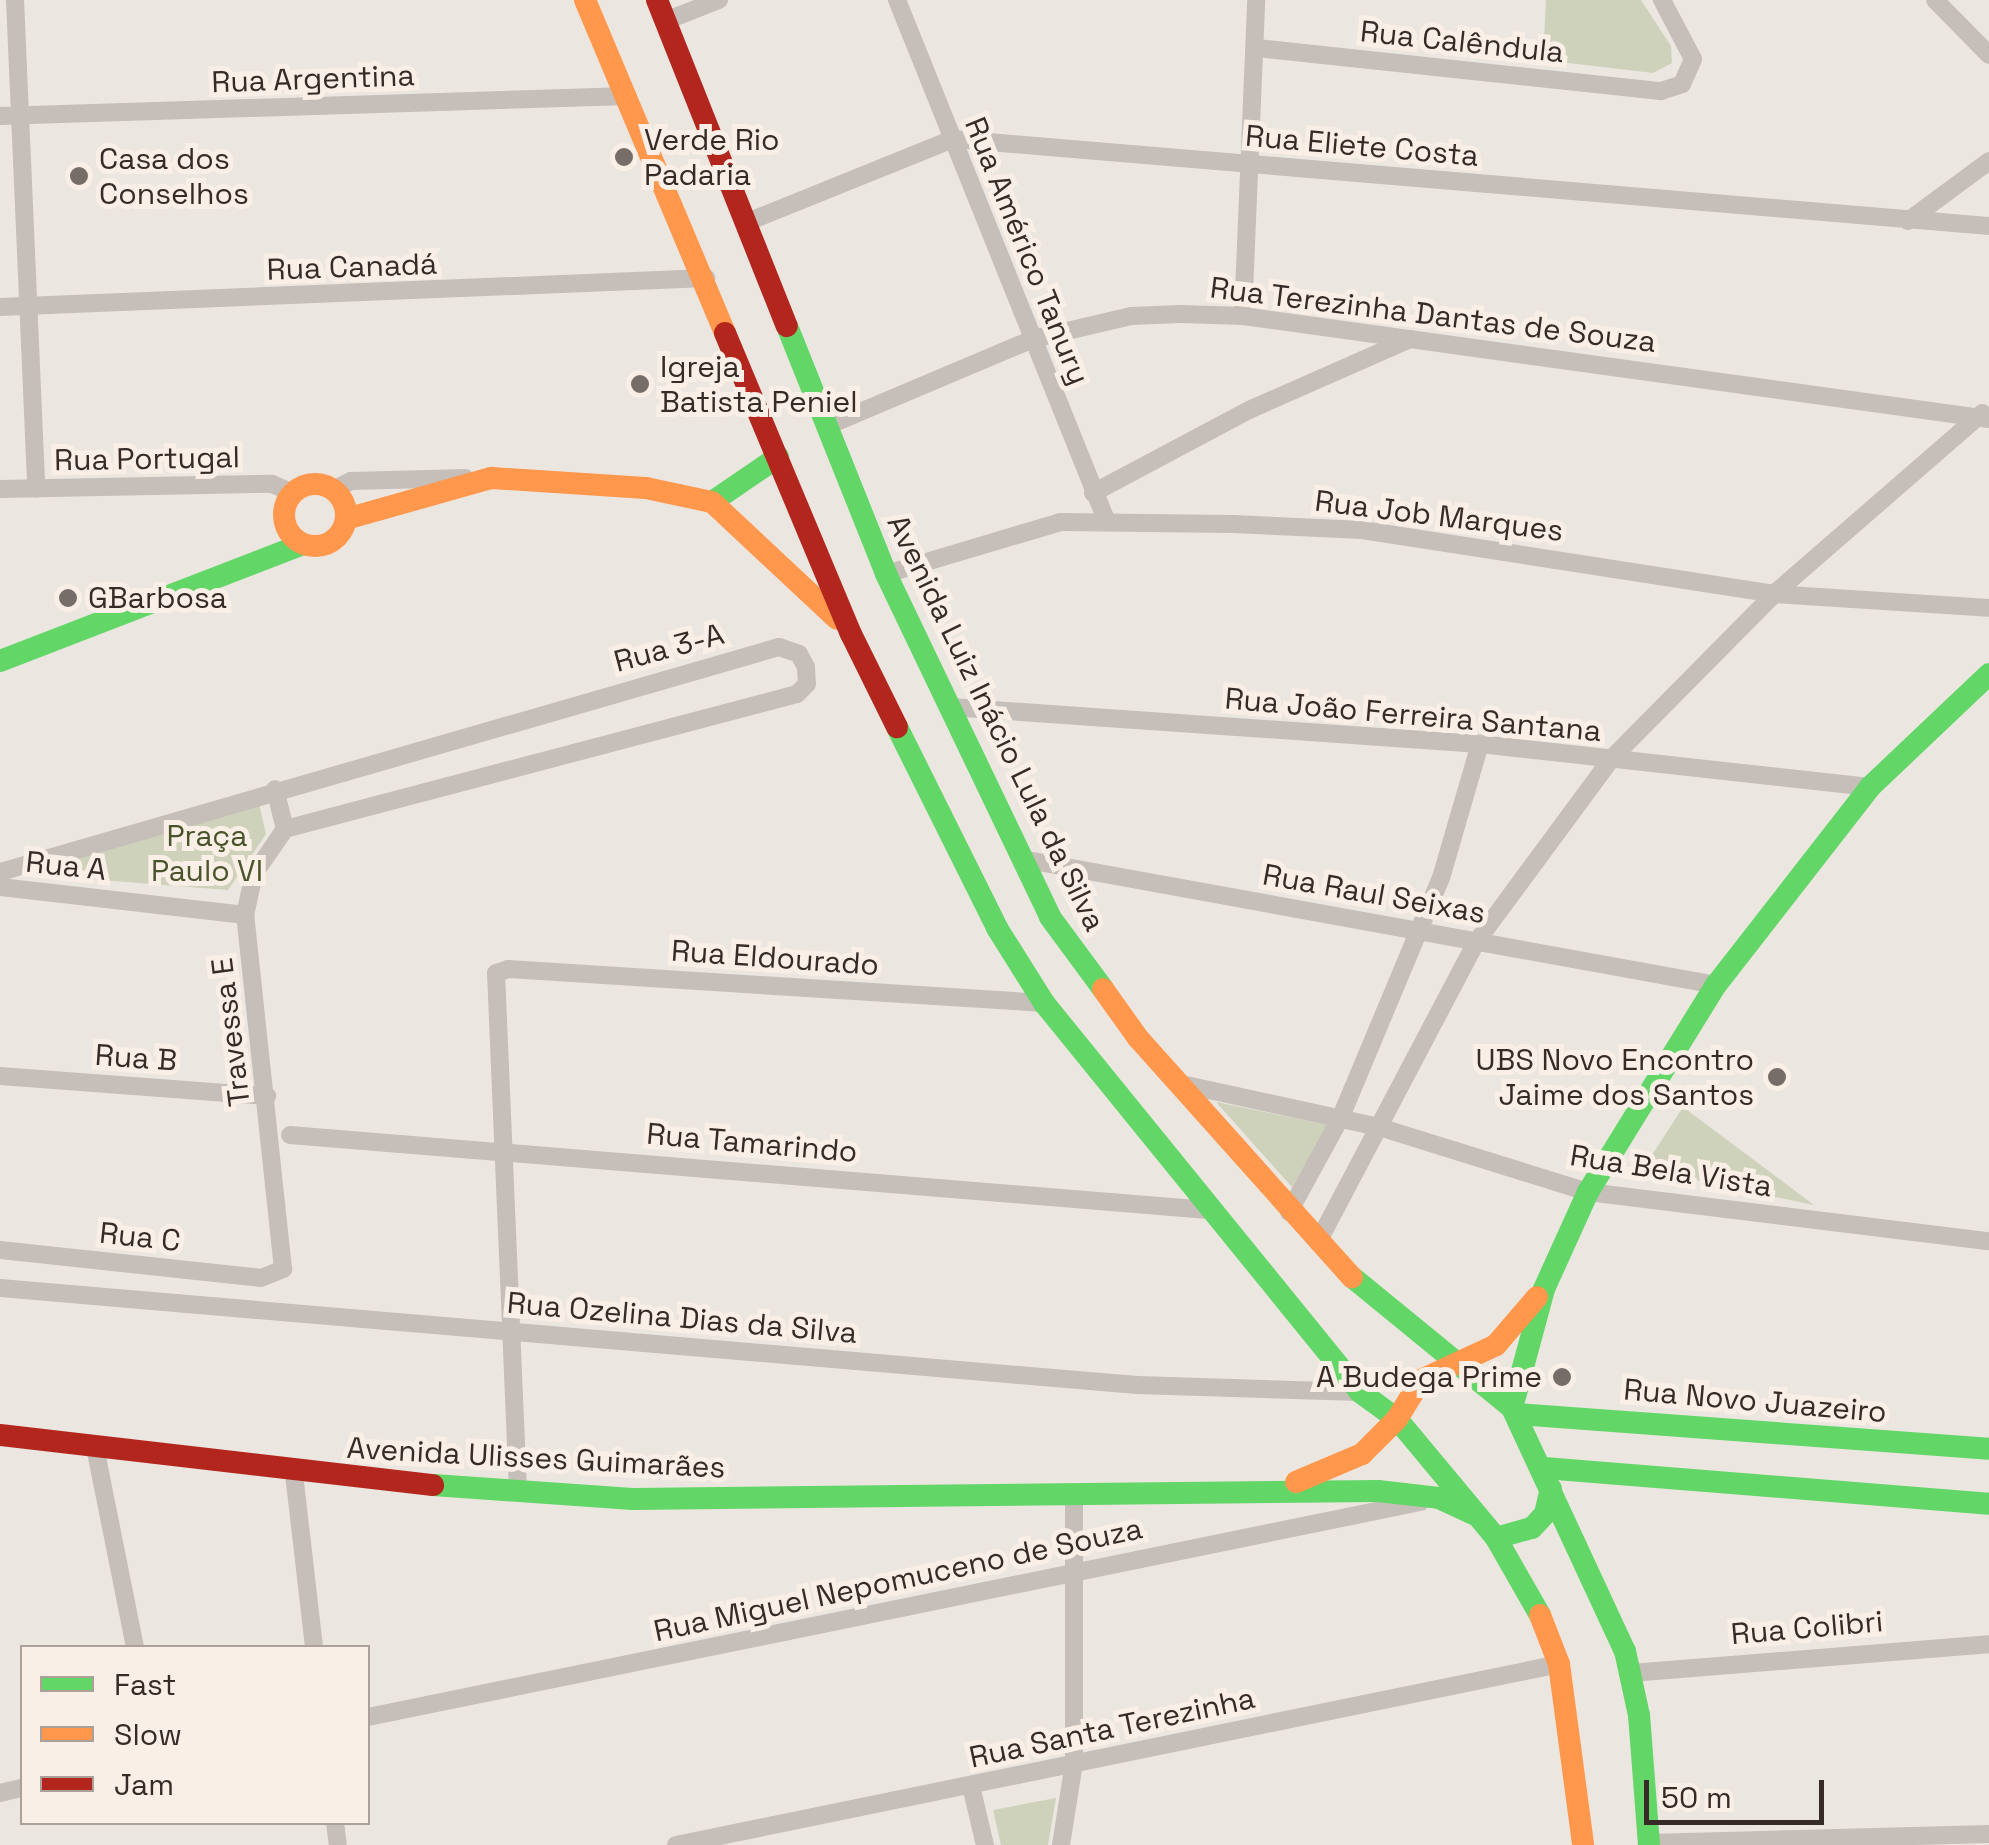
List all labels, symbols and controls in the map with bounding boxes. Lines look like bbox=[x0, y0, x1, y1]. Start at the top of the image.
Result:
street label: Rua Calêndula bbox=[1358, 13, 1566, 71]
street label: Rua Argentina bbox=[211, 57, 415, 101]
street label: Rua Américo Tanury bbox=[957, 112, 1097, 390]
street label: Rua Eliete Costa bbox=[1244, 118, 1480, 174]
place label: Verde Rio Padaria bbox=[644, 122, 780, 192]
place label: Casa dos Conselhos bbox=[99, 141, 249, 212]
marker: Verde Rio Padaria bbox=[613, 146, 635, 168]
marker: Casa dos Conselhos bbox=[68, 165, 90, 187]
street label: Rua Canadá bbox=[266, 246, 438, 288]
street label: Rua Terezinha Dantas de Souza bbox=[1208, 270, 1658, 360]
place label: Igreja Batista Peniel bbox=[660, 349, 858, 420]
marker: Igreja Batista Peniel bbox=[629, 373, 651, 395]
street label: Rua Portugal bbox=[54, 439, 240, 479]
street label: Rua Job Marques bbox=[1313, 483, 1565, 549]
street label: Avenida Luiz Inácio Lula da Silva bbox=[879, 509, 1113, 937]
place label: GBarbosa bbox=[88, 580, 227, 616]
marker: GBarbosa bbox=[57, 587, 79, 609]
street label: Rua 3-A bbox=[610, 616, 728, 680]
street label: Rua João Ferreira Santana bbox=[1223, 681, 1603, 749]
park label: Praça Paulo VI bbox=[151, 818, 263, 888]
street label: Rua A bbox=[24, 844, 108, 888]
street label: Rua Raul Seixas bbox=[1260, 857, 1488, 931]
street label: Rua Eldourado bbox=[670, 933, 880, 983]
street label: Travessa E bbox=[204, 956, 258, 1108]
street label: Rua B bbox=[94, 1037, 178, 1079]
place label: UBS Novo Encontro Jaime dos Santos bbox=[1476, 1042, 1754, 1112]
marker: UBS Novo Encontro Jaime dos Santos bbox=[1764, 1064, 1790, 1090]
street label: Rua Tamarindo bbox=[645, 1116, 859, 1170]
street label: Rua Bela Vista bbox=[1567, 1137, 1775, 1205]
street label: Rua C bbox=[98, 1215, 182, 1259]
street label: Rua Ozelina Dias da Silva bbox=[505, 1285, 859, 1351]
place label: A Budega Prime bbox=[1316, 1359, 1542, 1395]
marker: A Budega Prime bbox=[1551, 1366, 1573, 1388]
street label: Rua Novo Juazeiro bbox=[1622, 1372, 1888, 1430]
street label: Avenida Ulisses Guimarães bbox=[346, 1430, 726, 1486]
street label: Rua Miguel Nepomuceno de Souza bbox=[650, 1511, 1146, 1649]
street label: Rua Colibri bbox=[1729, 1603, 1885, 1653]
legend bbox=[20, 1645, 370, 1825]
text: Fast bbox=[114, 1665, 176, 1704]
street label: Rua Santa Terezinha bbox=[965, 1680, 1259, 1776]
text: Slow bbox=[114, 1715, 182, 1754]
scale bar bbox=[1649, 1760, 1829, 1822]
text: Jam bbox=[114, 1765, 174, 1804]
text: 50 m bbox=[1661, 1778, 1732, 1817]

